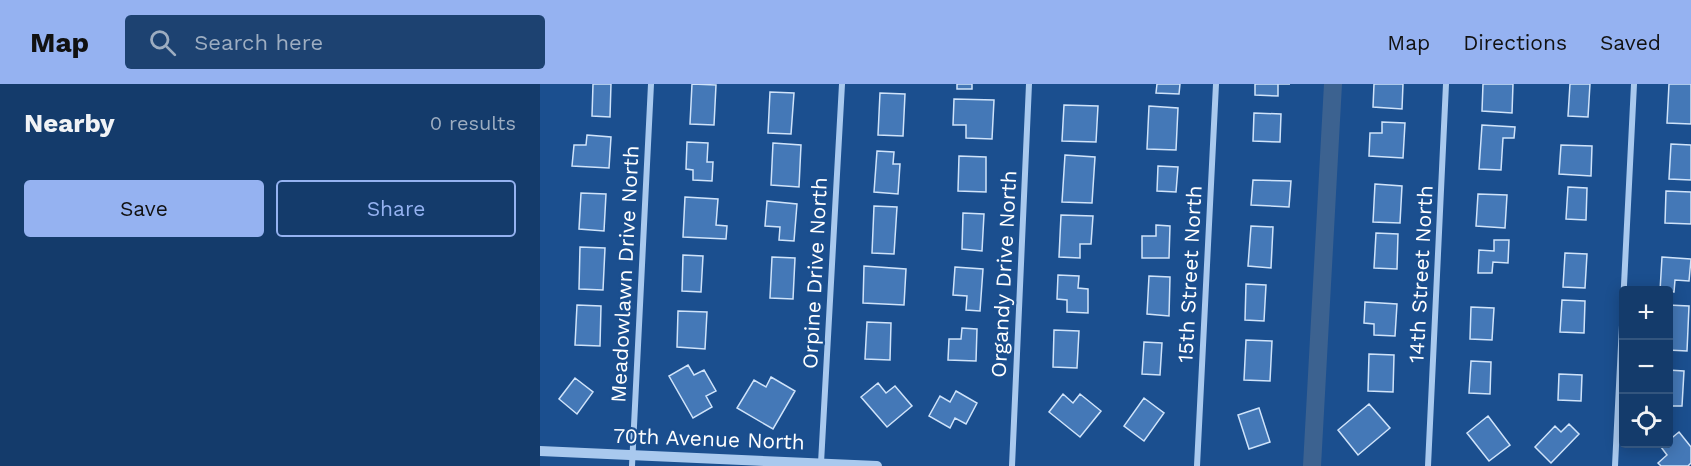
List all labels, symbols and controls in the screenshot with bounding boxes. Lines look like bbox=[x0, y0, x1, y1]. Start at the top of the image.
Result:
search box bbox=[125, 15, 545, 69]
text: Map bbox=[30, 26, 89, 59]
icon: search bbox=[146, 26, 179, 59]
text: Search here bbox=[194, 30, 323, 55]
text: Map bbox=[1387, 30, 1430, 55]
text: Directions bbox=[1463, 30, 1567, 55]
text: Saved bbox=[1600, 30, 1661, 55]
text: Nearby bbox=[24, 108, 115, 138]
text: 0 results bbox=[430, 111, 516, 135]
street label: Meadowlawn Drive North bbox=[605, 145, 644, 403]
street label: Organdy Drive North bbox=[986, 170, 1021, 378]
street label: Orpine Drive North bbox=[797, 176, 832, 370]
button: Save bbox=[24, 180, 264, 237]
button: Share bbox=[276, 180, 516, 237]
street label: 14th Street North bbox=[1403, 184, 1438, 363]
street label: 15th Street North bbox=[1172, 185, 1207, 363]
map controls bbox=[1619, 286, 1673, 448]
button: + bbox=[1619, 286, 1673, 340]
button: − bbox=[1619, 340, 1673, 394]
button: locate bbox=[1619, 394, 1673, 448]
street label: 70th Avenue North bbox=[613, 423, 805, 454]

